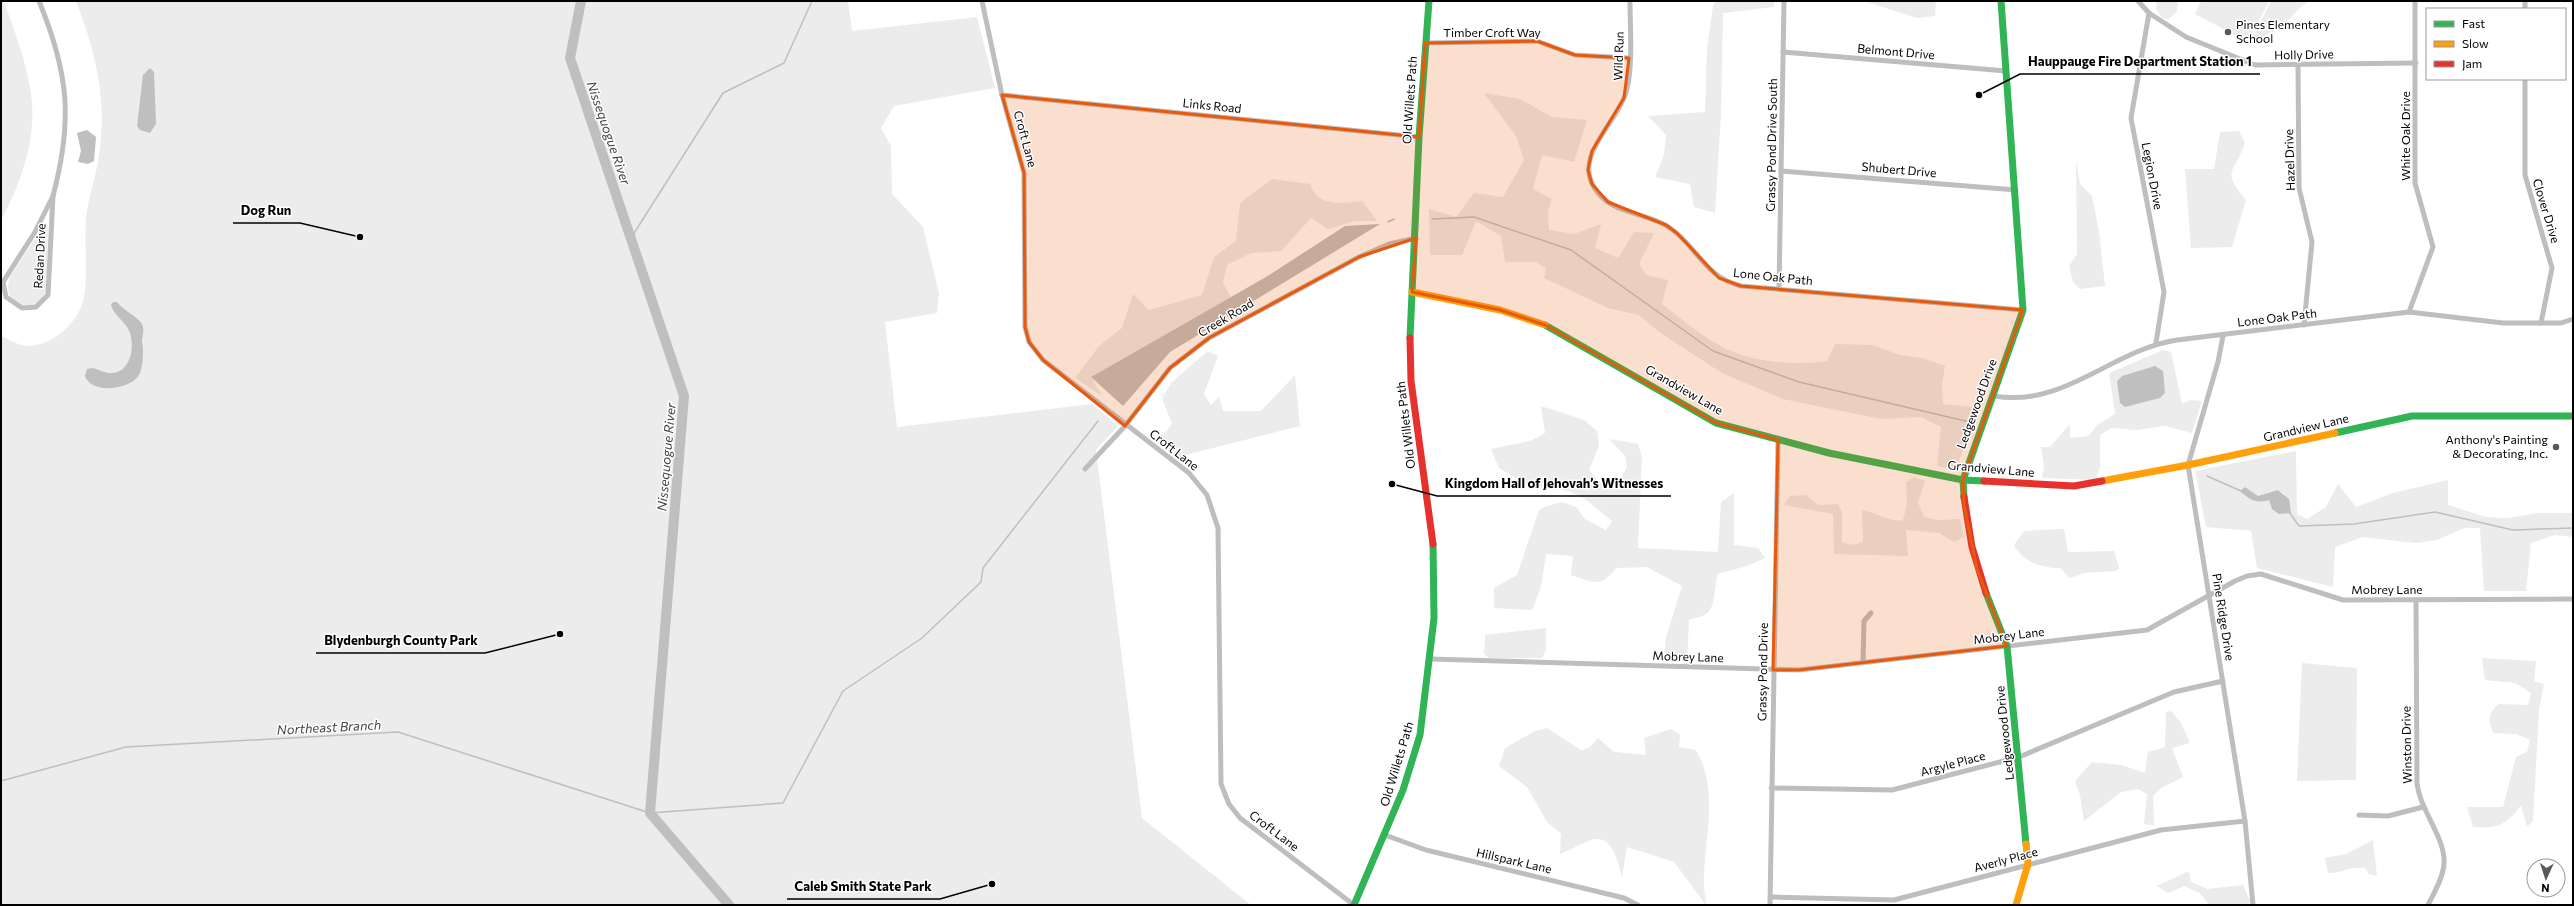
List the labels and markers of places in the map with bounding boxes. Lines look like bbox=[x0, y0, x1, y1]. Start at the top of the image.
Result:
place label: Pines Elementary School bbox=[2236, 17, 2330, 45]
marker: Pines Elementary School bbox=[2223, 27, 2233, 37]
callout: Hauppauge Fire Department Station 1 bbox=[2020, 49, 2260, 74]
callout: Dog Run bbox=[233, 198, 300, 223]
place label: Anthony's Painting & Decorating, Inc. bbox=[2446, 432, 2548, 460]
marker: Anthony's Painting & Decorating, Inc. bbox=[2551, 442, 2561, 452]
callout: Kingdom Hall of Jehovah’s Witnesses bbox=[1437, 471, 1671, 496]
callout: Blydenburgh County Park bbox=[316, 628, 485, 653]
callout: Caleb Smith State Park bbox=[787, 874, 940, 899]

